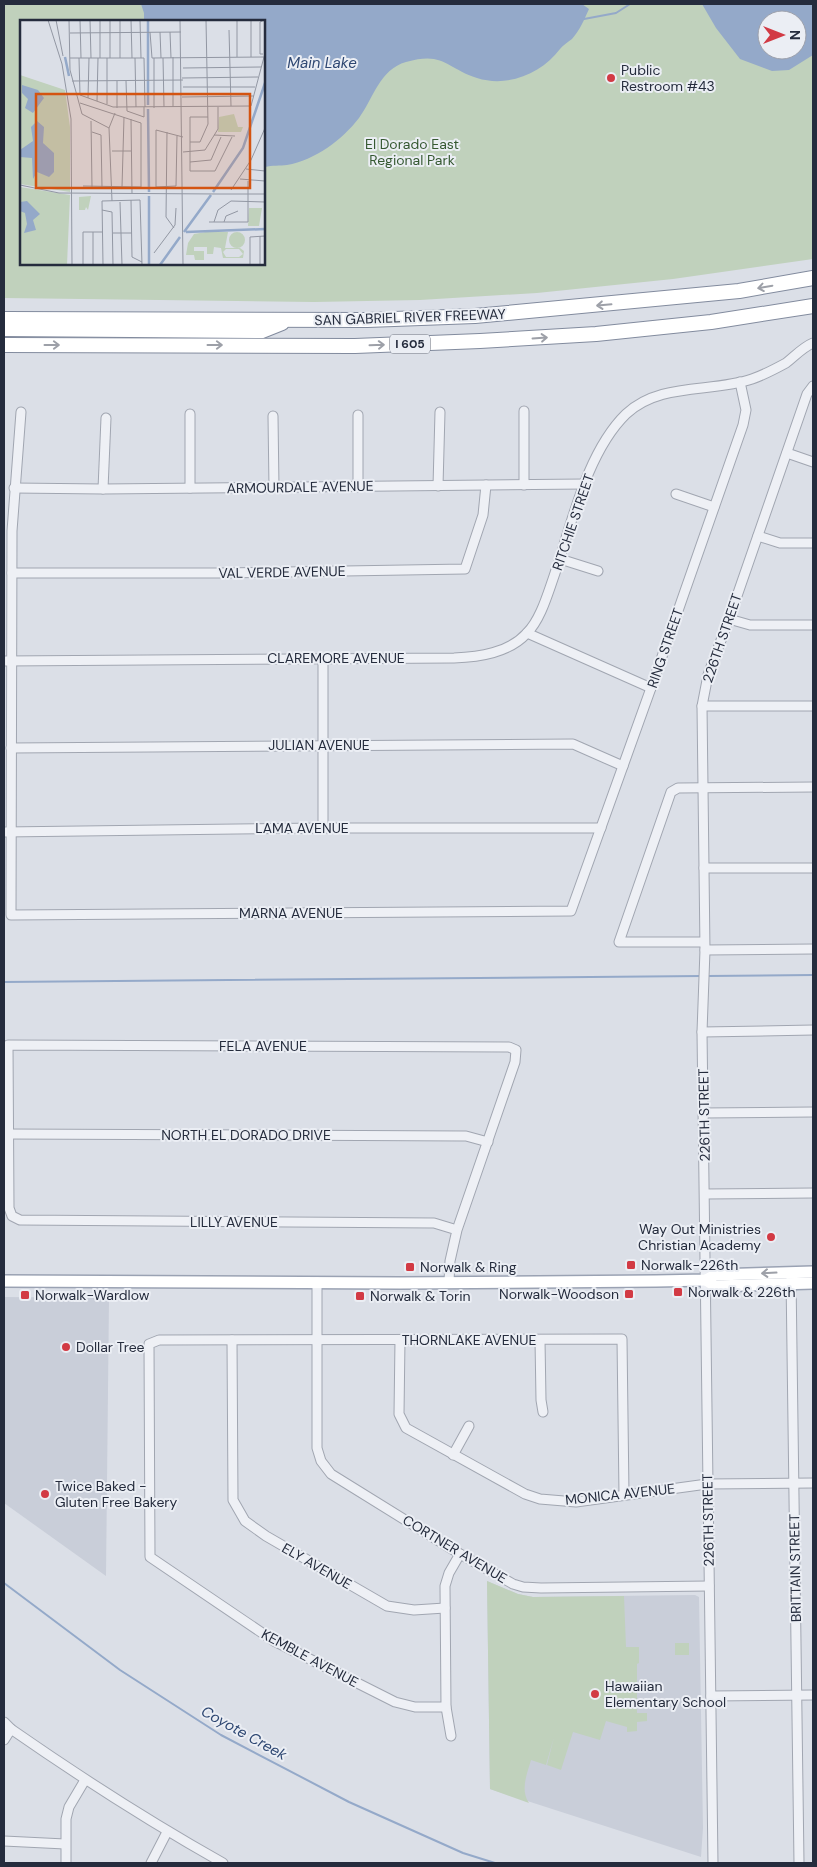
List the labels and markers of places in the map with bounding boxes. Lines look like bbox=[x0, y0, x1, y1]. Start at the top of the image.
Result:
place label: Public Restroom #43 bbox=[621, 61, 715, 95]
marker: Public Restroom #43 bbox=[605, 72, 617, 84]
place label: Way Out Ministries Christian Academy bbox=[638, 1220, 761, 1254]
marker: Way Out Ministries Christian Academy bbox=[765, 1231, 777, 1243]
place label: Norwalk-226th bbox=[641, 1256, 738, 1274]
place label: Norwalk & Ring bbox=[420, 1258, 517, 1276]
marker: Norwalk-226th bbox=[625, 1259, 637, 1271]
marker: Norwalk & Ring bbox=[404, 1261, 416, 1273]
place label: Norwalk & 226th bbox=[688, 1283, 796, 1301]
place label: Norwalk-Woodson bbox=[499, 1285, 619, 1303]
place label: Norwalk-Wardlow bbox=[35, 1286, 150, 1304]
marker: Norwalk & 226th bbox=[672, 1286, 684, 1298]
place label: Norwalk & Torin bbox=[370, 1287, 471, 1305]
marker: Norwalk-Woodson bbox=[623, 1288, 635, 1300]
marker: Norwalk-Wardlow bbox=[19, 1289, 31, 1301]
marker: Norwalk & Torin bbox=[354, 1290, 366, 1302]
place label: Dollar Tree bbox=[76, 1338, 145, 1356]
marker: Dollar Tree bbox=[60, 1341, 72, 1353]
place label: Twice Baked - Gluten Free Bakery bbox=[55, 1477, 178, 1511]
marker: Twice Baked - Gluten Free Bakery bbox=[39, 1488, 51, 1500]
place label: Hawaiian Elementary School bbox=[605, 1677, 726, 1711]
marker: Hawaiian Elementary School bbox=[589, 1688, 601, 1700]

